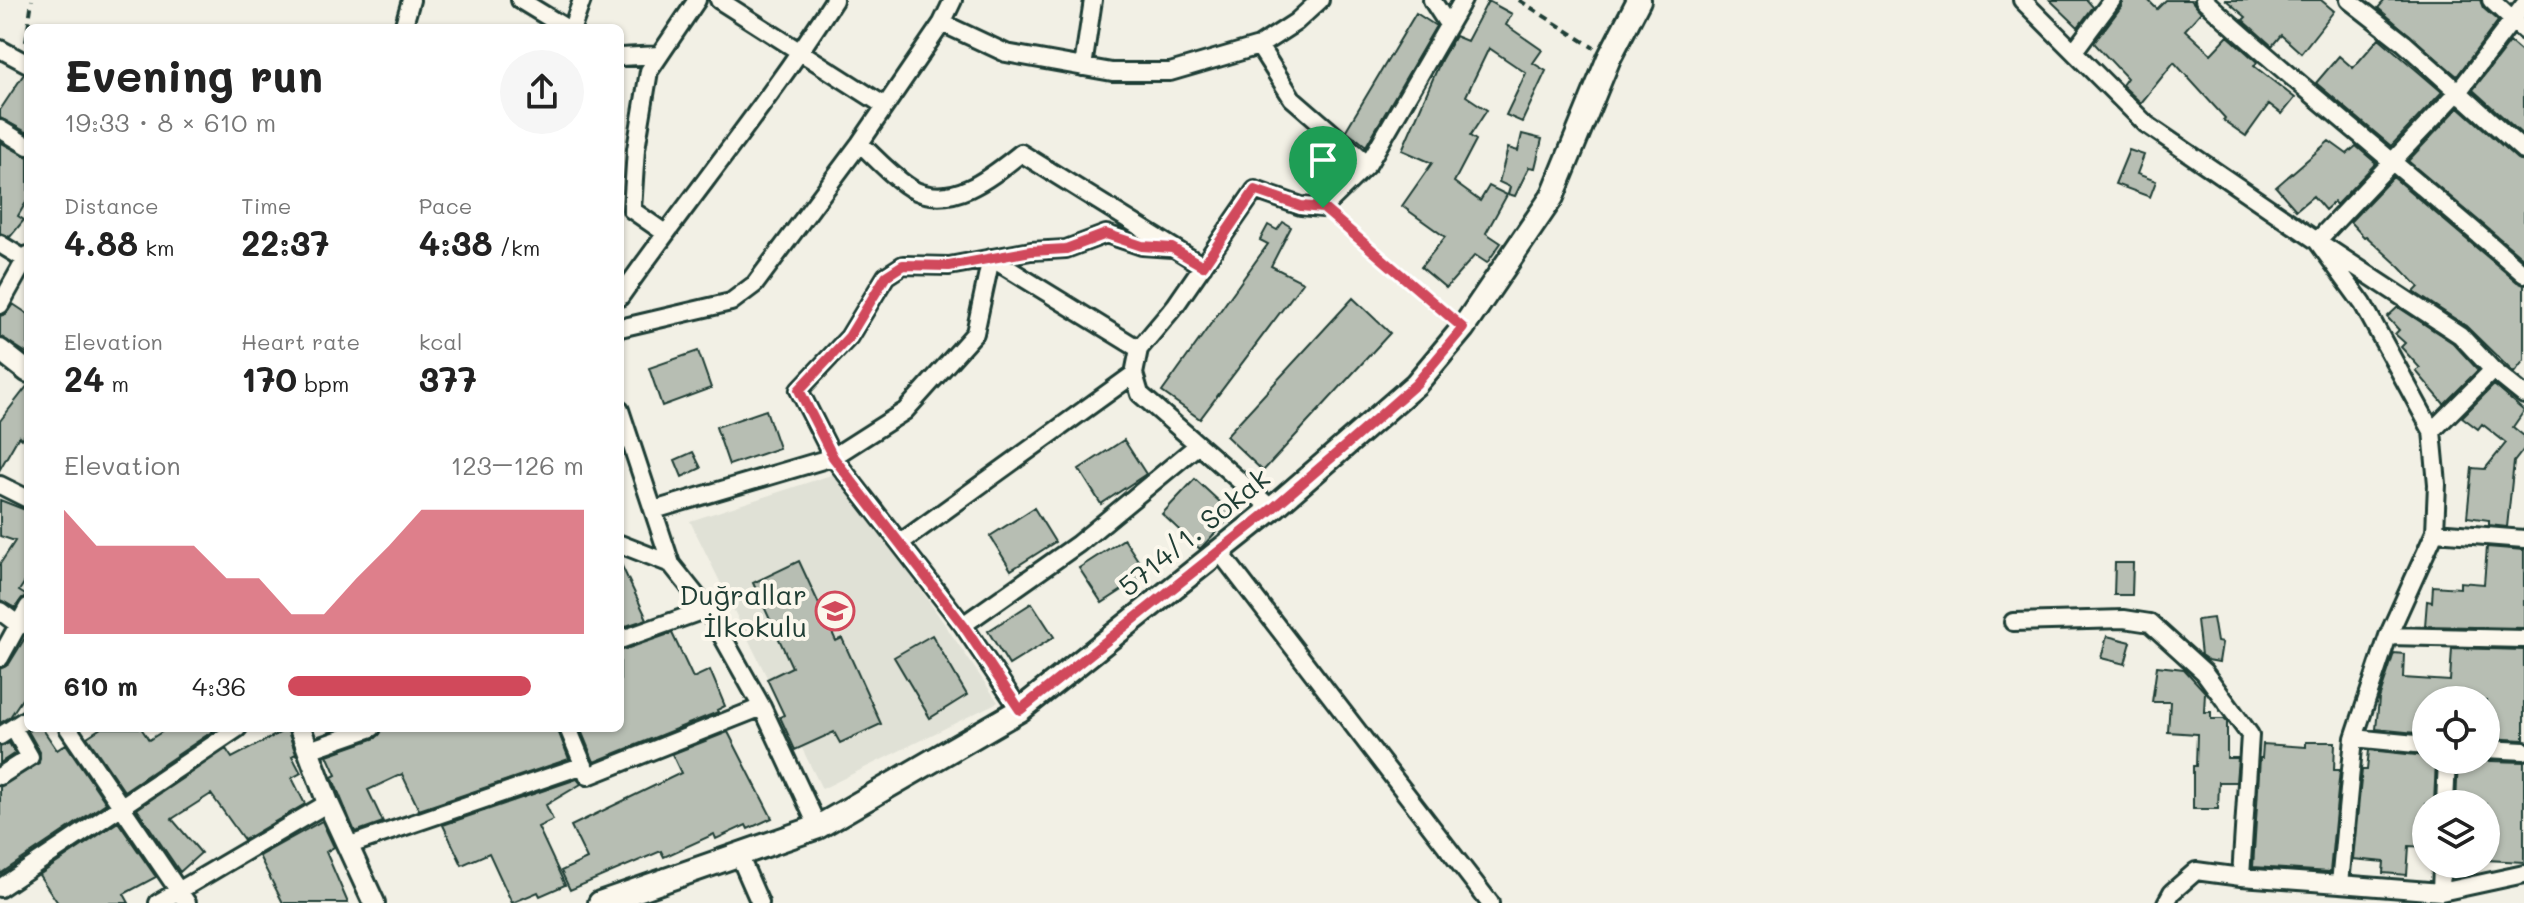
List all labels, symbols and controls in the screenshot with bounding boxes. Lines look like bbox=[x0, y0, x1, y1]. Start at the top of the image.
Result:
text: Evening run bbox=[64, 46, 323, 103]
button: share bbox=[500, 50, 584, 134]
text: 19:33 · 8 × 610 m bbox=[64, 105, 276, 139]
pin bbox=[1289, 126, 1357, 208]
icon: arrive bbox=[1301, 138, 1345, 182]
text: Distance bbox=[64, 191, 159, 220]
text: Time bbox=[241, 191, 291, 220]
text: Pace bbox=[419, 191, 472, 220]
text: 4.88 bbox=[64, 220, 138, 265]
text: 22:37 bbox=[241, 220, 329, 265]
text: 4:38 bbox=[419, 220, 492, 265]
text: km bbox=[138, 233, 174, 262]
text: /km bbox=[492, 233, 540, 262]
text: Elevation bbox=[64, 327, 163, 356]
text: Heart rate bbox=[241, 327, 360, 356]
text: kcal bbox=[419, 327, 463, 356]
text: 24 bbox=[64, 356, 105, 401]
text: 170 bbox=[241, 356, 297, 401]
text: 377 bbox=[419, 356, 477, 401]
text: m bbox=[105, 369, 129, 398]
text: bpm bbox=[297, 369, 349, 398]
text: Elevation bbox=[64, 448, 181, 482]
text: 123–126 m bbox=[451, 448, 584, 482]
street label: 5714/1. Sokak bbox=[1110, 459, 1277, 603]
place label: Duğrallar İlkokulu bbox=[679, 576, 807, 644]
school or university icon: Duğrallar İlkokulu bbox=[814, 590, 856, 632]
text: 610 m bbox=[64, 669, 138, 703]
text: 4:36 bbox=[192, 669, 246, 703]
map controls bbox=[2412, 686, 2500, 878]
button: locate bbox=[2412, 686, 2500, 774]
button: layers bbox=[2412, 790, 2500, 878]

